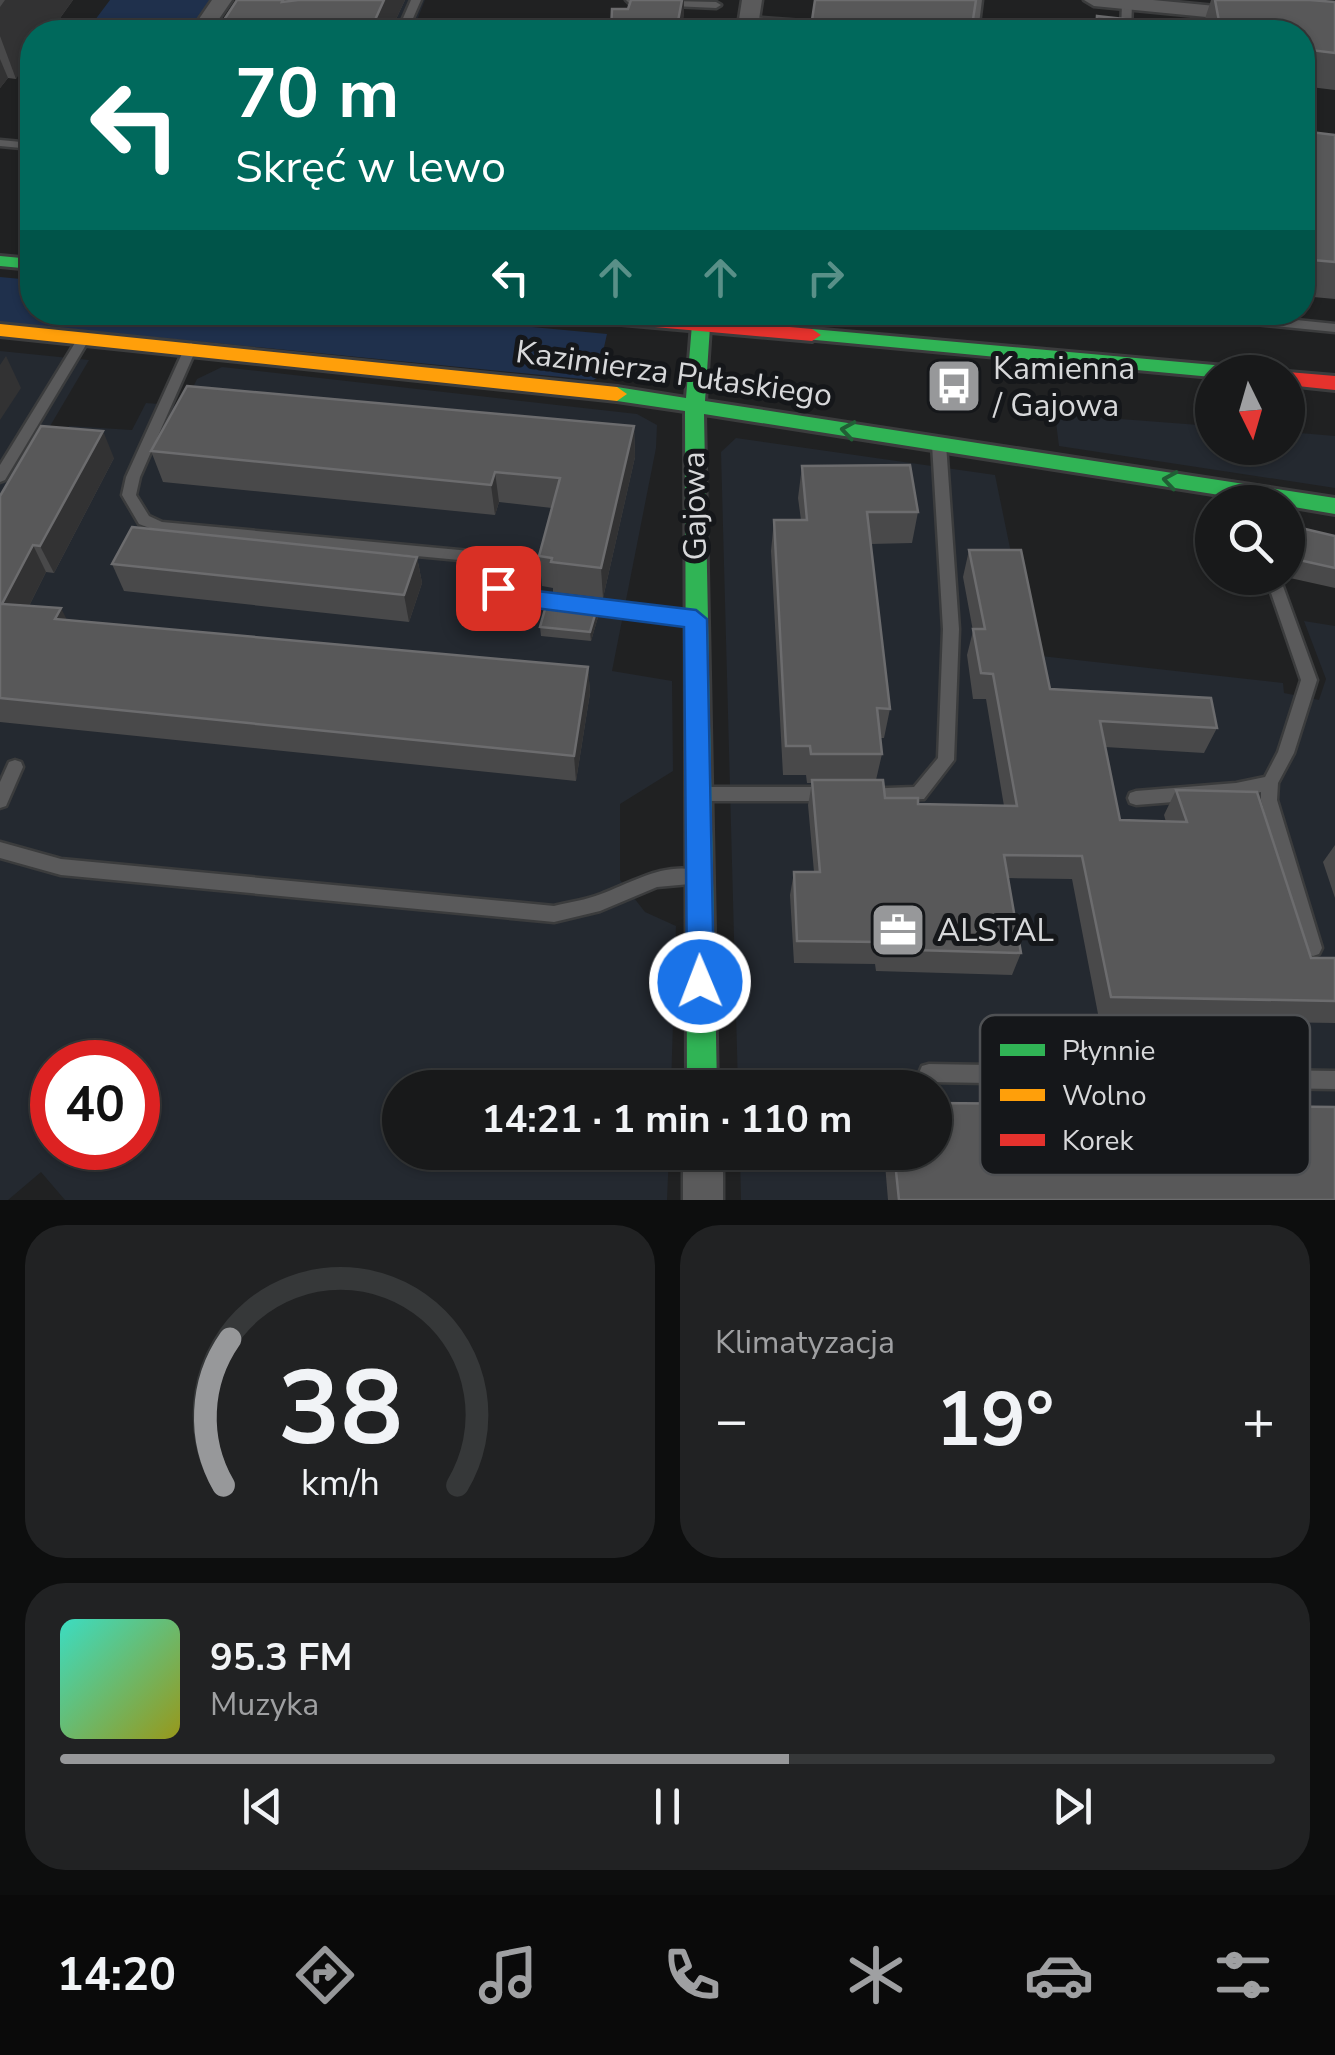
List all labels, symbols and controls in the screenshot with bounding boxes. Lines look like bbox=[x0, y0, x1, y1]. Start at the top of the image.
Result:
text: 70 m bbox=[235, 46, 399, 142]
icon: left bbox=[70, 60, 200, 190]
text: Skręć w lewo bbox=[235, 137, 506, 198]
icon: left bbox=[483, 250, 538, 305]
icon: ahead bbox=[588, 250, 643, 305]
icon: ahead bbox=[693, 250, 748, 305]
icon: right bbox=[798, 250, 853, 305]
street label: Kazimierza Pułaskiego bbox=[513, 330, 835, 417]
place label: Kamienna / Gajowa bbox=[992, 347, 1135, 427]
north arrow bbox=[1195, 355, 1305, 465]
map controls bbox=[1195, 355, 1305, 595]
bus stop icon: Kamienna / Gajowa bbox=[924, 356, 984, 416]
one-way arrow bbox=[840, 421, 857, 442]
street label: Gajowa bbox=[672, 451, 717, 561]
one-way arrow bbox=[1161, 470, 1178, 491]
button: search bbox=[1195, 485, 1305, 595]
pin bbox=[456, 546, 541, 631]
icon: arrive bbox=[471, 561, 526, 616]
office icon: ALSTAL bbox=[868, 900, 928, 960]
place label: ALSTAL bbox=[937, 909, 1054, 952]
position arrow bbox=[648, 930, 752, 1034]
legend bbox=[980, 1015, 1310, 1175]
text: Płynnie bbox=[1062, 1032, 1155, 1070]
speed limit sign: 40 bbox=[30, 1040, 160, 1170]
text: Wolno bbox=[1062, 1077, 1147, 1115]
text: 14:21 · 1 min · 110 m bbox=[482, 1094, 852, 1145]
text: Korek bbox=[1062, 1122, 1134, 1160]
text: Klimatyzacja bbox=[715, 1321, 895, 1364]
text: 38 bbox=[278, 1338, 402, 1480]
text: 19° bbox=[936, 1369, 1054, 1471]
text: − bbox=[715, 1383, 748, 1458]
text: + bbox=[1242, 1383, 1275, 1458]
text: km/h bbox=[301, 1459, 379, 1508]
text: 95.3 FM bbox=[210, 1632, 352, 1683]
text: Muzyka bbox=[210, 1683, 319, 1726]
icon: previous bbox=[235, 1779, 290, 1834]
icon: pause bbox=[640, 1779, 695, 1834]
icon: next bbox=[1045, 1779, 1100, 1834]
icon: directions bbox=[290, 1940, 360, 2010]
icon: music bbox=[473, 1940, 543, 2010]
icon: phone bbox=[657, 1940, 727, 2010]
icon: climate bbox=[841, 1940, 911, 2010]
icon: car bbox=[1024, 1940, 1094, 2010]
icon: filters bbox=[1208, 1940, 1278, 2010]
text: 14:20 bbox=[57, 1945, 176, 2006]

